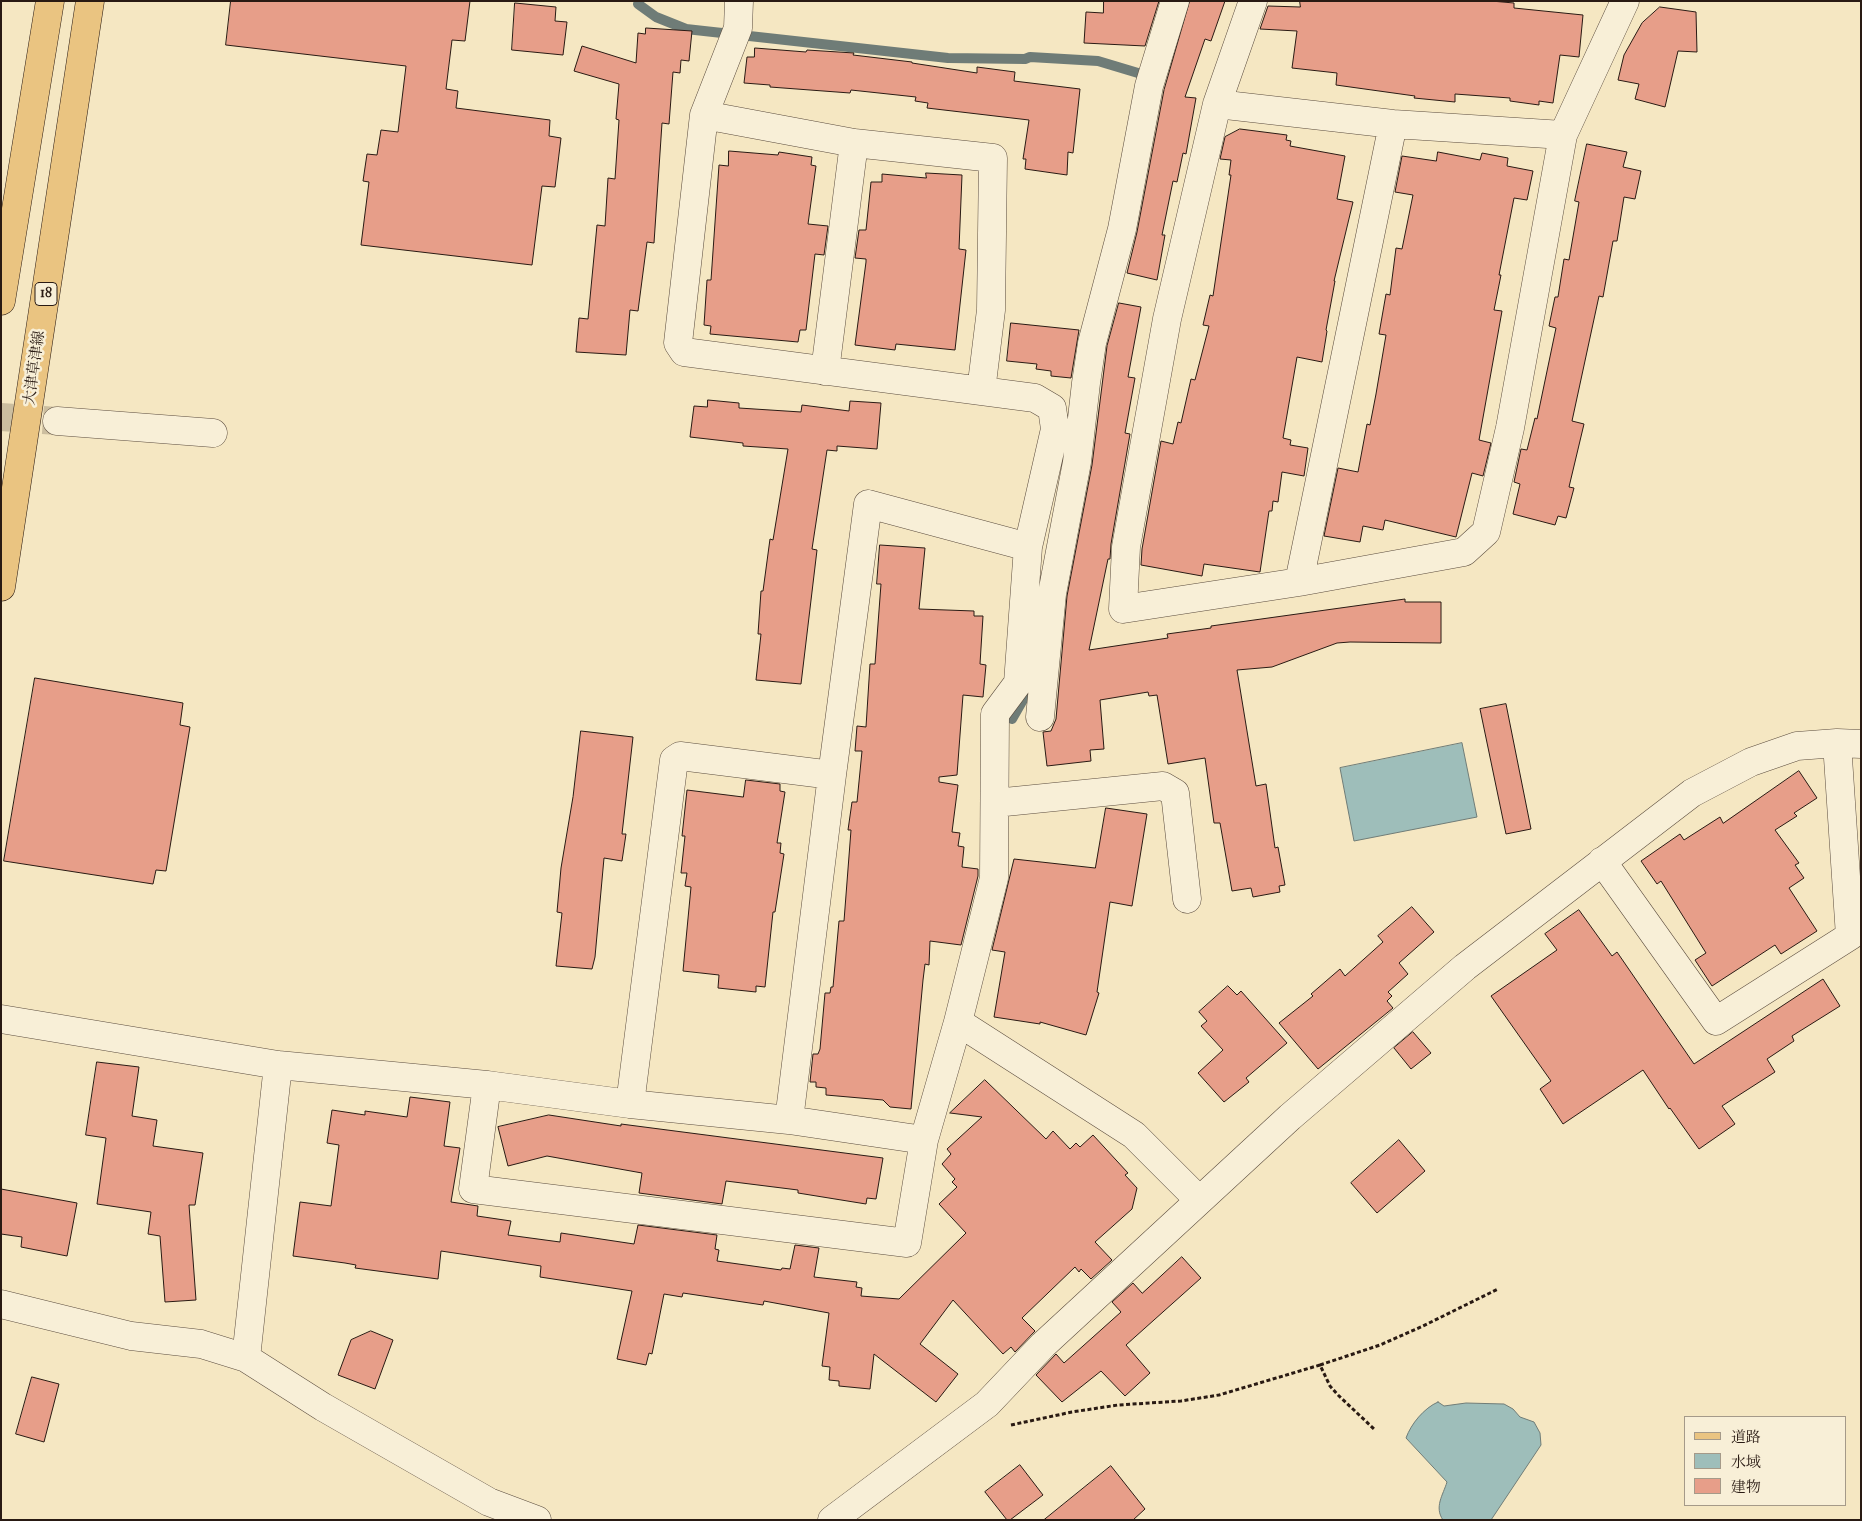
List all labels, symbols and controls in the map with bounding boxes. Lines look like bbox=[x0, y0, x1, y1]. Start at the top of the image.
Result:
road number: 18 bbox=[35, 282, 57, 306]
street label: 大津草津線 bbox=[21, 330, 49, 406]
legend bbox=[1684, 1416, 1847, 1506]
text: 道路 bbox=[1731, 1428, 1761, 1446]
text: 水域 bbox=[1731, 1453, 1761, 1471]
text: 建物 bbox=[1731, 1478, 1761, 1496]

